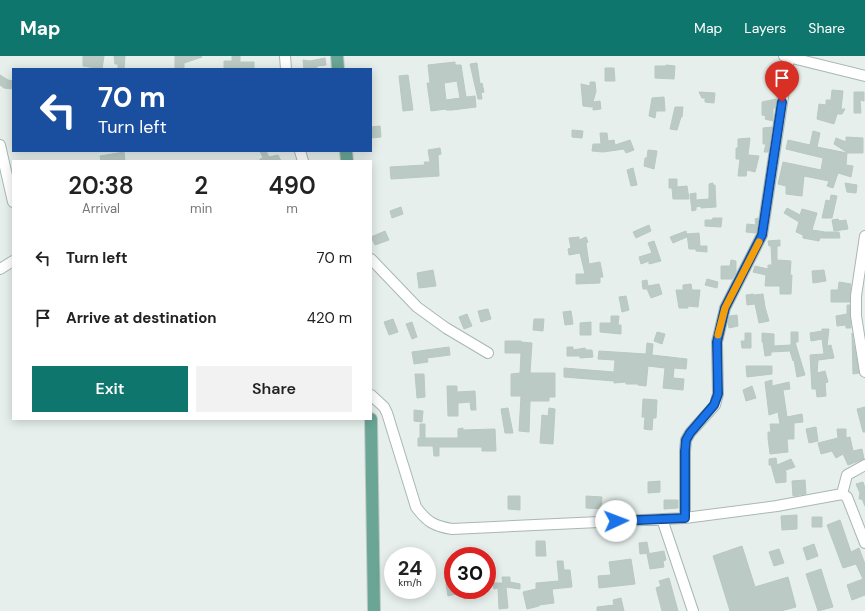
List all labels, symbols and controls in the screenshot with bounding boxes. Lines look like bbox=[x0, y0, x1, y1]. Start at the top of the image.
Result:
text: Map bbox=[20, 16, 60, 41]
text: Map bbox=[694, 19, 722, 37]
text: Layers bbox=[744, 19, 786, 37]
text: Share bbox=[808, 19, 845, 37]
pin bbox=[765, 61, 799, 102]
icon: arrive bbox=[771, 67, 793, 89]
text: 70 m bbox=[98, 79, 166, 116]
icon: left bbox=[32, 84, 84, 136]
text: Turn left bbox=[98, 115, 167, 139]
text: 20:38 bbox=[68, 170, 134, 201]
text: 2 bbox=[194, 170, 208, 201]
text: 490 bbox=[268, 170, 316, 201]
text: Arrival bbox=[82, 200, 120, 217]
text: min bbox=[190, 200, 212, 217]
text: m bbox=[286, 200, 298, 217]
icon: left bbox=[32, 247, 54, 269]
text: Turn left bbox=[66, 248, 127, 268]
text: 70 m bbox=[317, 248, 352, 268]
icon: arrive bbox=[32, 307, 54, 329]
text: Arrive at destination bbox=[66, 308, 217, 328]
text: 420 m bbox=[307, 308, 352, 328]
button: Exit bbox=[32, 366, 188, 412]
button: Share bbox=[196, 366, 352, 412]
position arrow bbox=[595, 500, 637, 542]
speed limit sign: 30 bbox=[444, 547, 496, 599]
text: 24 bbox=[398, 555, 422, 581]
text: km/h bbox=[398, 576, 422, 589]

